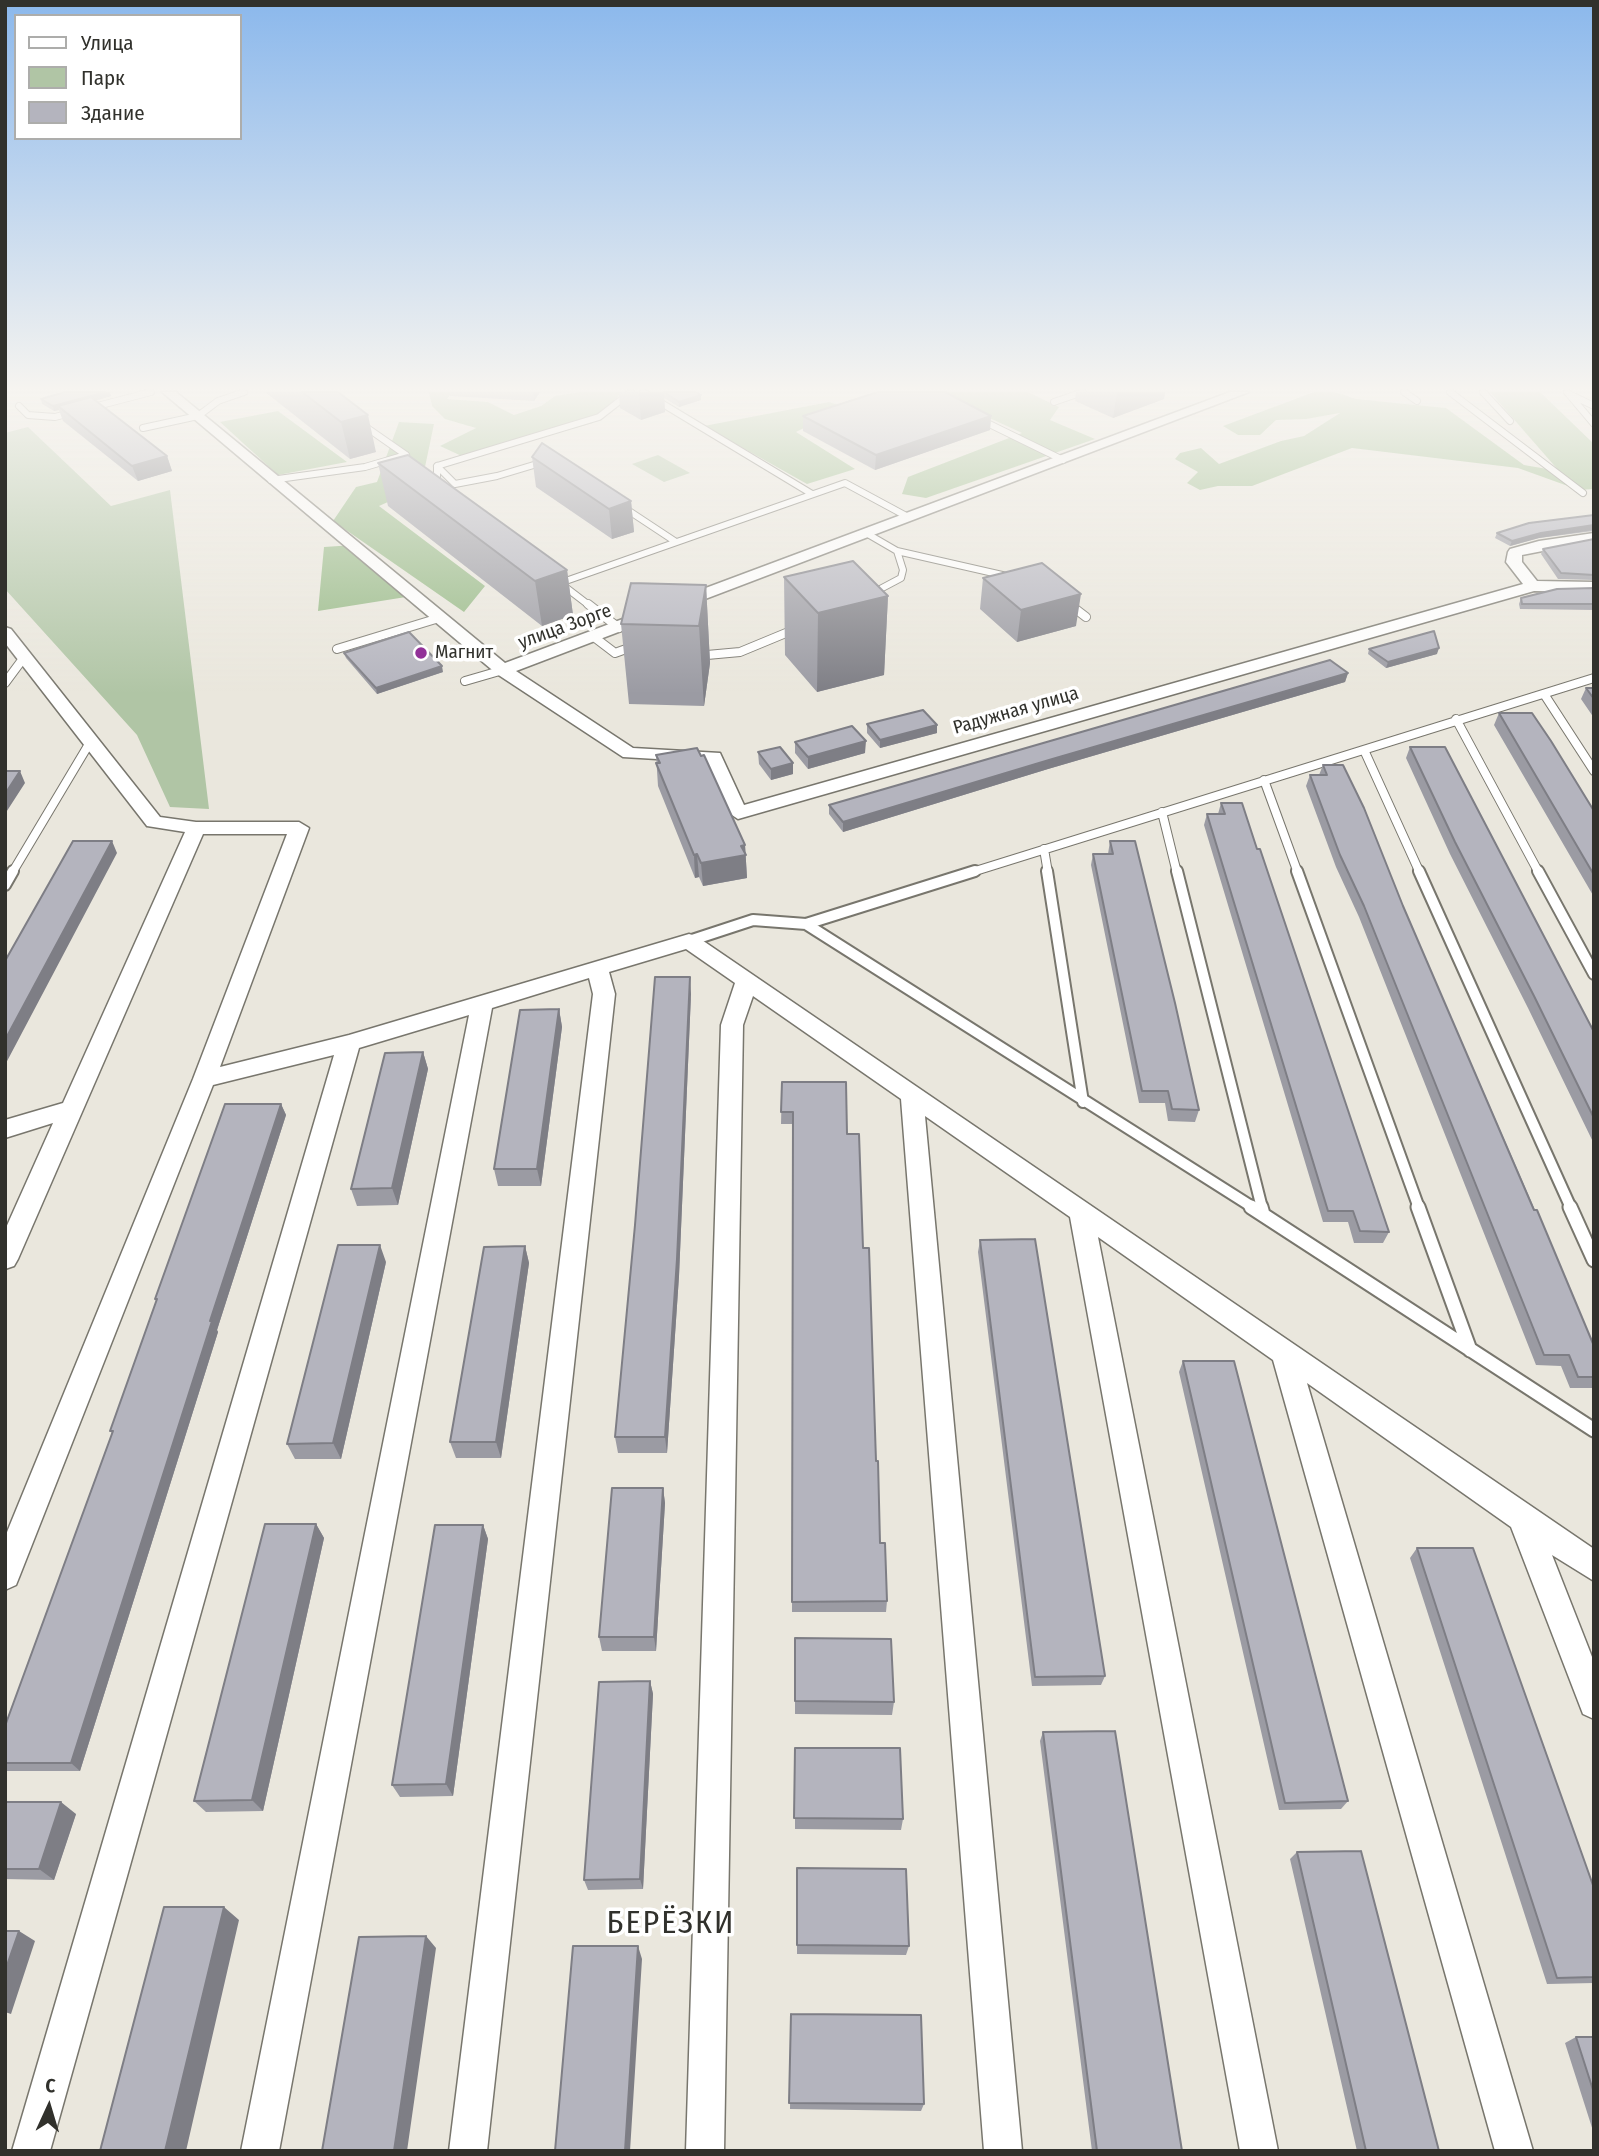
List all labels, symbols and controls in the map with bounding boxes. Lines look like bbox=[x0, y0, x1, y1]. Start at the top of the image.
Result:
legend bbox=[14, 14, 242, 140]
text: Улица bbox=[81, 30, 134, 56]
text: Парк bbox=[81, 65, 125, 91]
text: Здание bbox=[81, 100, 145, 126]
street label: улица Зорге bbox=[515, 600, 615, 654]
place label: Магнит bbox=[435, 642, 493, 664]
marker: Магнит bbox=[413, 645, 429, 661]
street label: Радужная улица bbox=[951, 682, 1081, 740]
district label: БЕРЁЗКИ bbox=[607, 1905, 735, 1943]
north arrow bbox=[14, 2072, 84, 2142]
text: С bbox=[45, 2074, 56, 2097]

